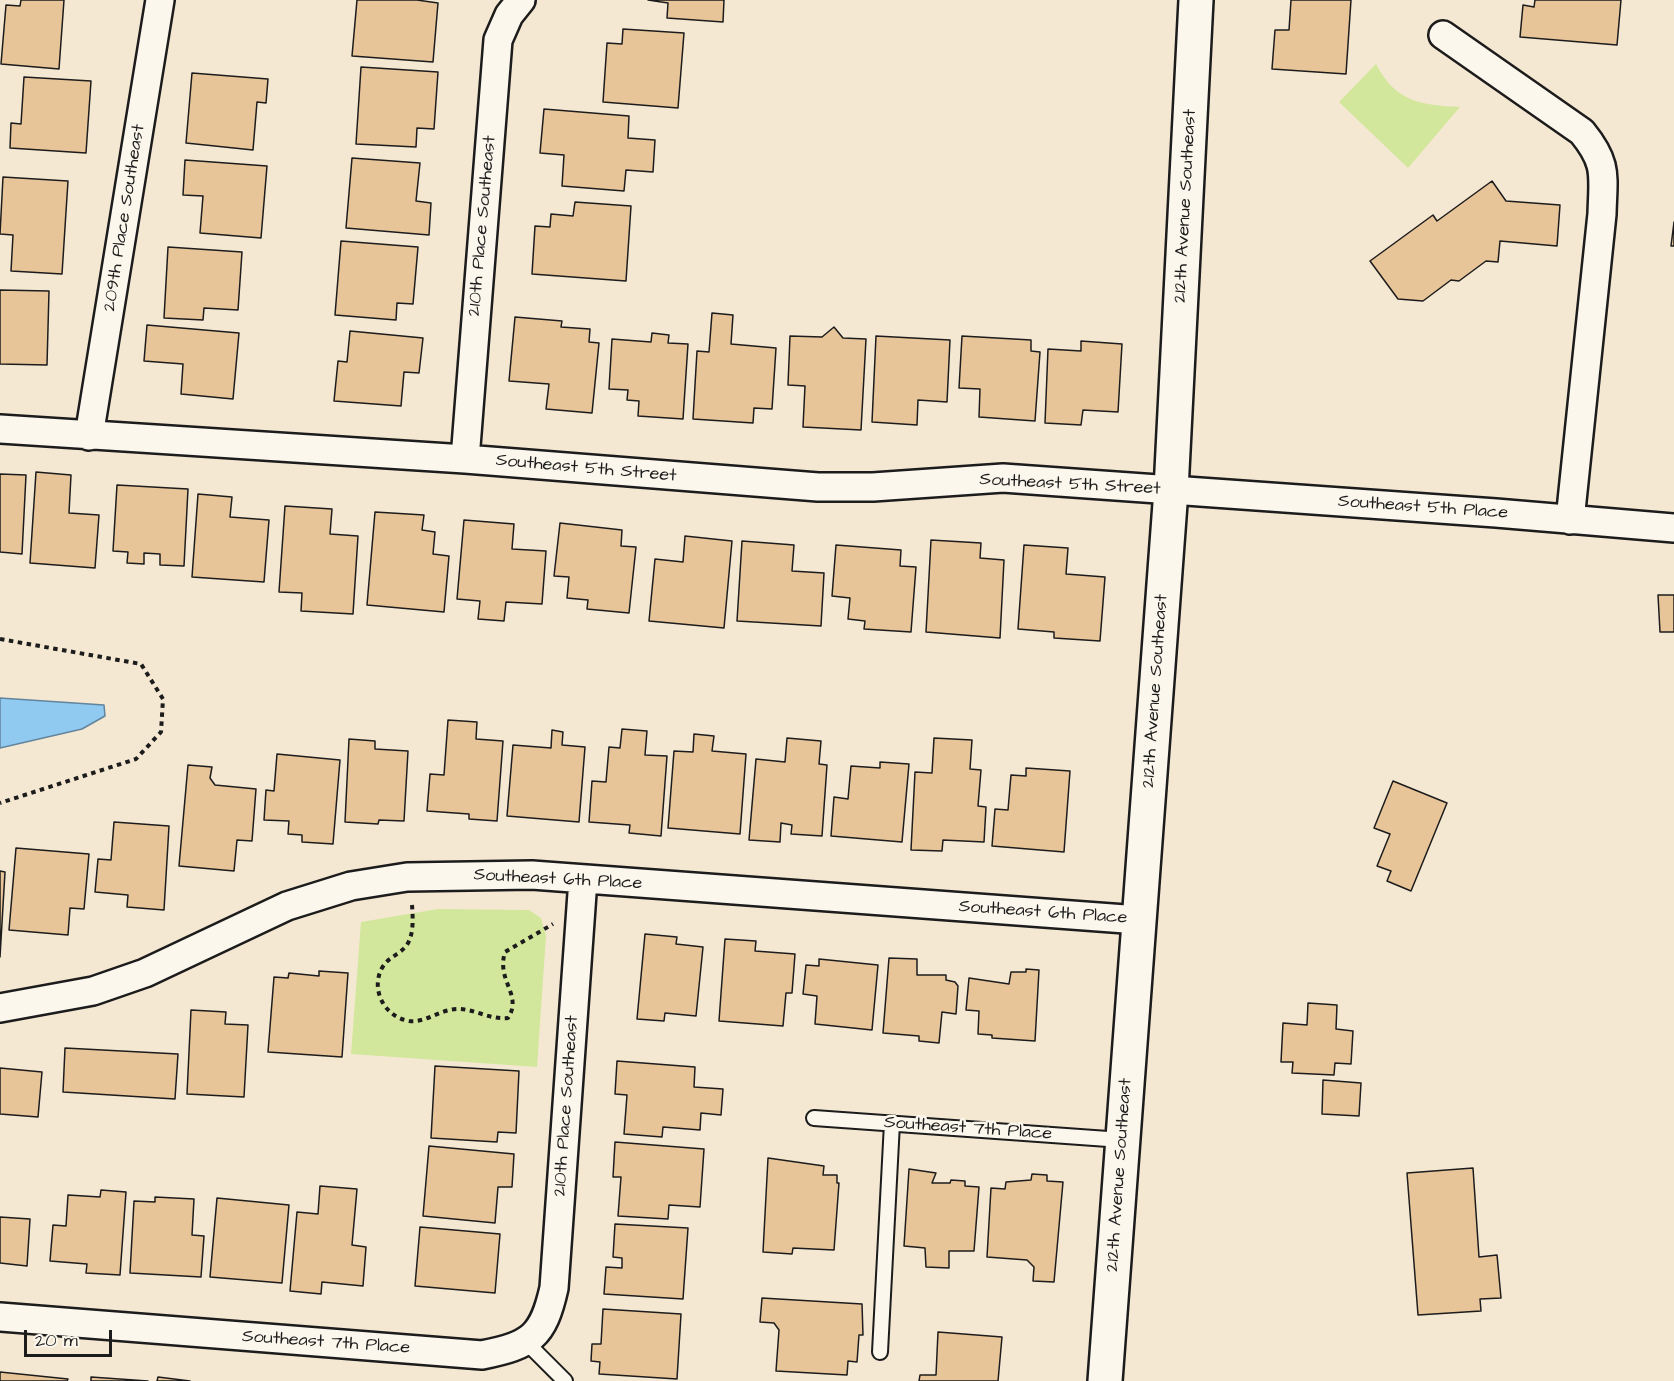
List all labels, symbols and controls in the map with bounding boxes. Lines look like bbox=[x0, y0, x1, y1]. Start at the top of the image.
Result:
street label: 212th Avenue Southeast bbox=[1170, 108, 1202, 304]
street label: 209th Place Southeast bbox=[100, 123, 150, 313]
street label: 210th Place Southeast bbox=[464, 135, 502, 317]
street label: Southeast 5th Street bbox=[495, 450, 677, 488]
street label: Southeast 5th Street bbox=[979, 469, 1161, 501]
street label: Southeast 5th Place bbox=[1337, 491, 1509, 525]
street label: 212th Avenue Southeast bbox=[1138, 593, 1174, 789]
street label: Southeast 6th Place bbox=[473, 865, 643, 895]
street label: Southeast 6th Place bbox=[958, 896, 1128, 930]
street label: 210th Place Southeast bbox=[550, 1015, 584, 1197]
street label: 212th Avenue Southeast bbox=[1102, 1077, 1138, 1273]
street label: Southeast 7th Place bbox=[883, 1112, 1053, 1146]
scale bar bbox=[27, 1318, 116, 1356]
street label: Southeast 7th Place bbox=[241, 1326, 411, 1360]
text: 20 m bbox=[35, 1328, 78, 1353]

